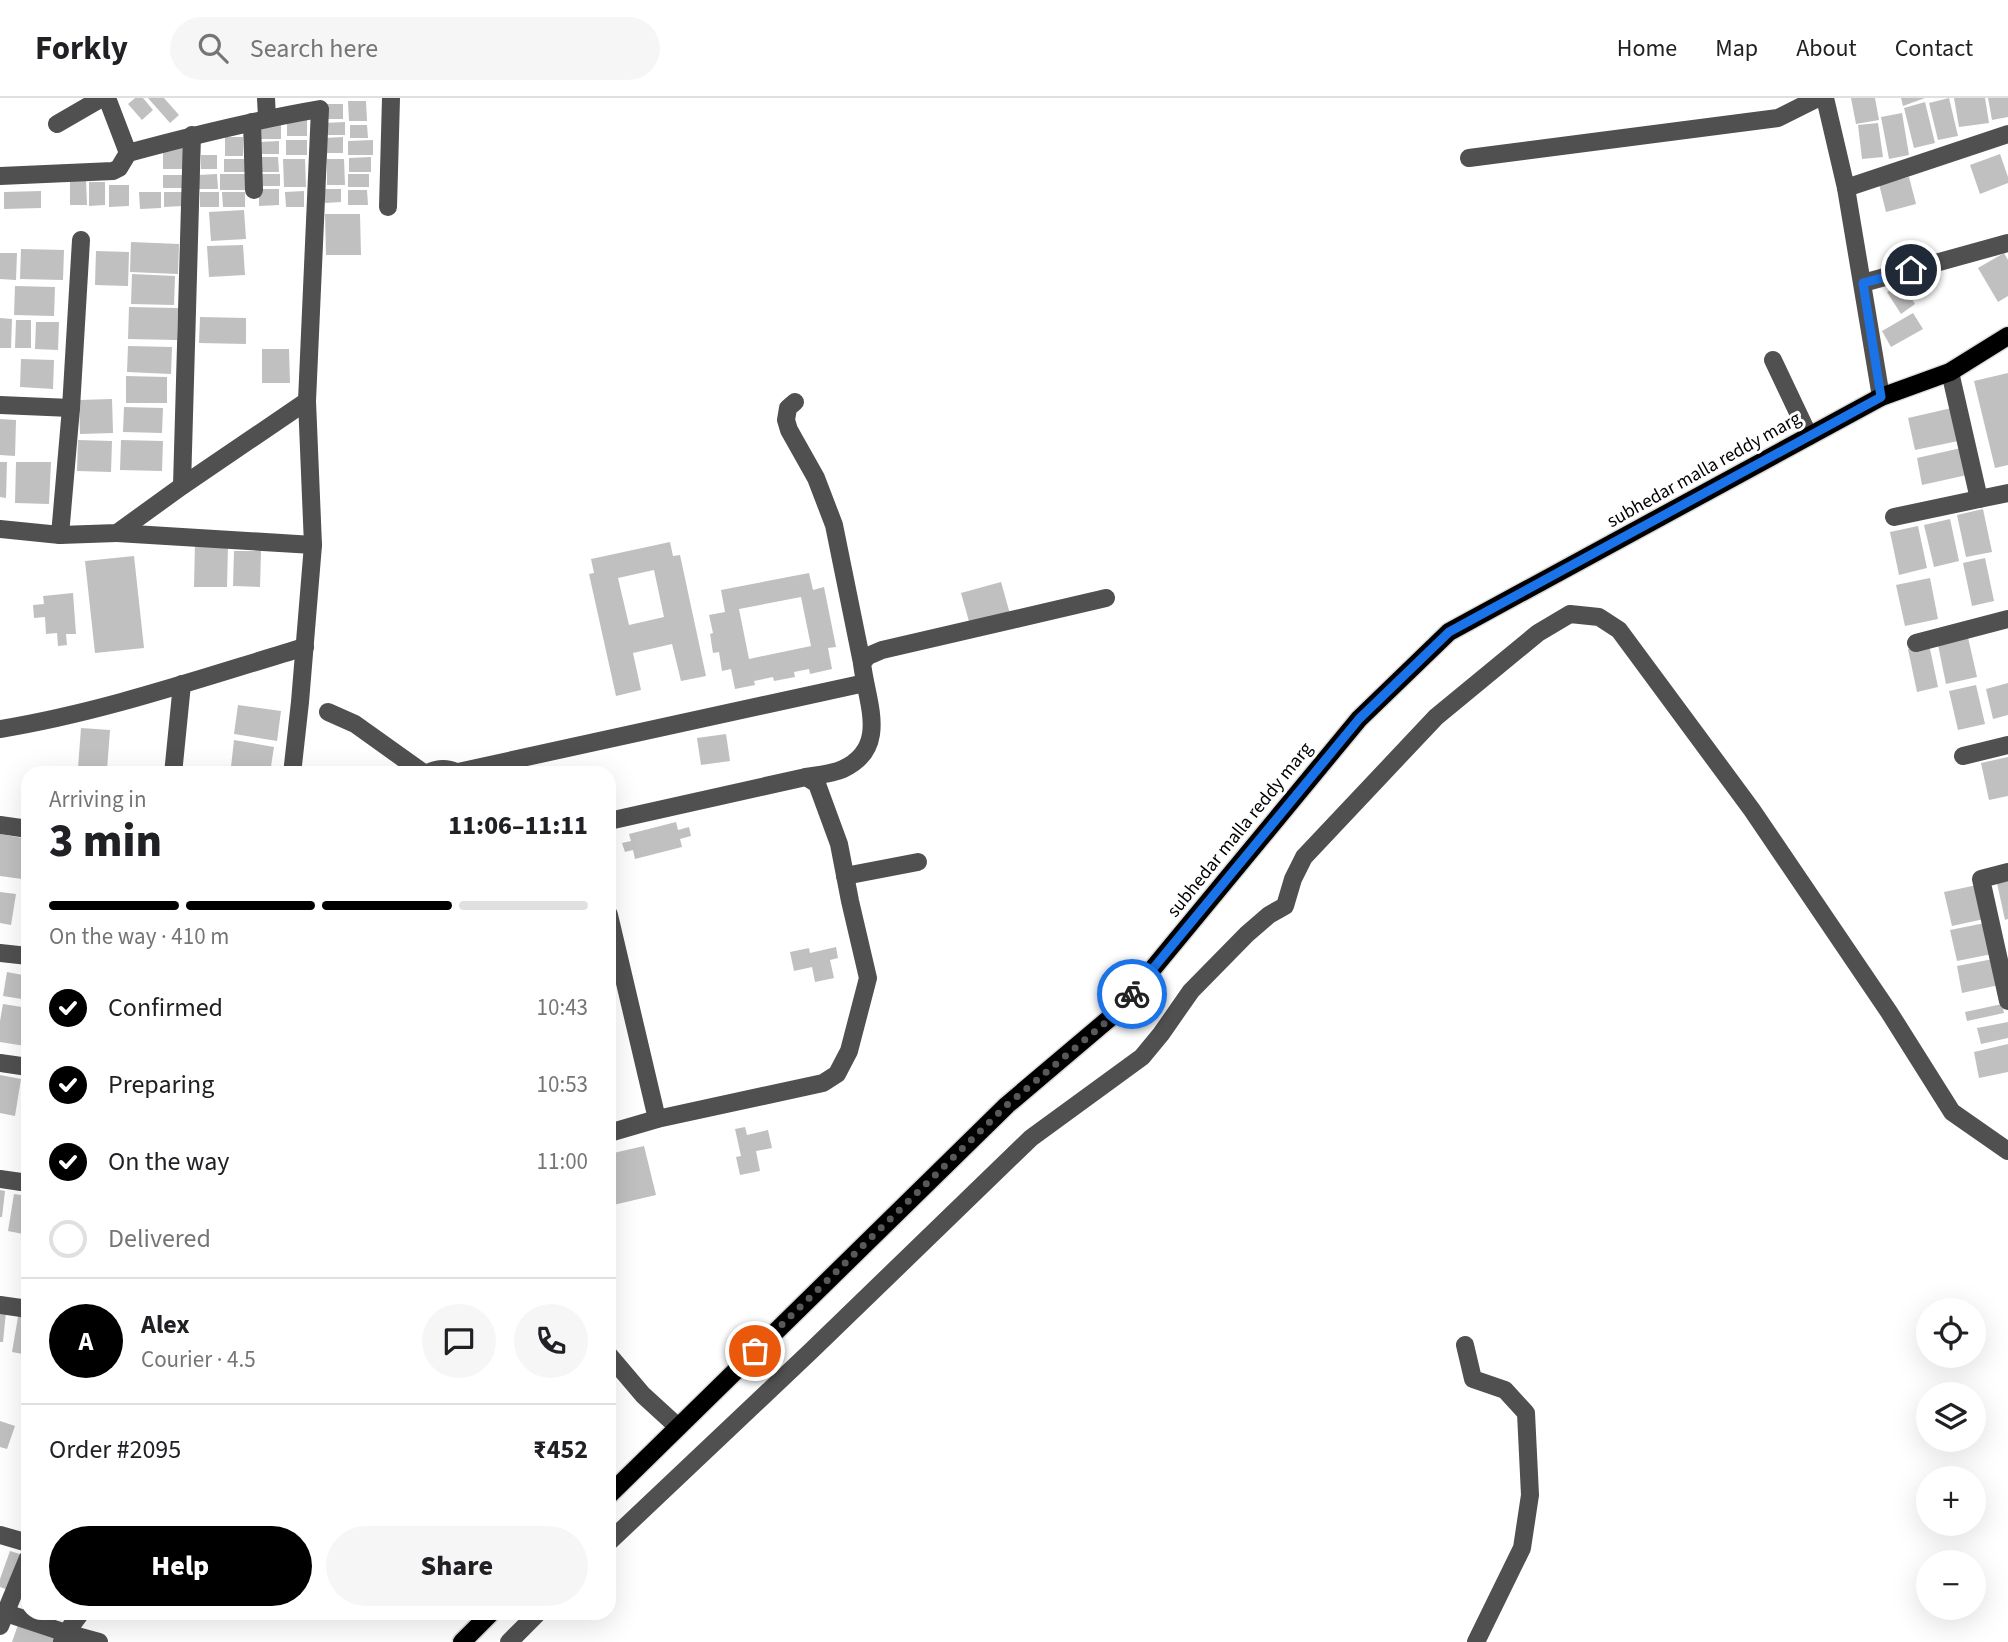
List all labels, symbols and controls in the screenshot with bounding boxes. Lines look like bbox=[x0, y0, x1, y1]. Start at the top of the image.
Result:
search box bbox=[170, 17, 660, 80]
text: Forkly bbox=[35, 25, 128, 72]
icon: search bbox=[194, 29, 232, 67]
text: Search here bbox=[250, 30, 378, 67]
text: Home bbox=[1617, 31, 1677, 66]
text: Map bbox=[1715, 31, 1758, 66]
text: About bbox=[1796, 31, 1857, 66]
text: Contact bbox=[1895, 31, 1973, 66]
pin bbox=[1881, 240, 1941, 300]
icon: home bbox=[1892, 251, 1930, 289]
street label: subhedar malla reddy marg bbox=[1602, 405, 1806, 535]
street label: subhedar malla reddy marg bbox=[1161, 736, 1319, 923]
text: Arriving in bbox=[49, 783, 147, 816]
text: 11:06–11:11 bbox=[448, 807, 588, 844]
text: 3 min bbox=[49, 809, 162, 874]
text: On the way · 410 m bbox=[49, 920, 229, 953]
courier bbox=[1097, 959, 1167, 1029]
icon: bike bbox=[1113, 975, 1151, 1013]
icon: check bbox=[49, 989, 87, 1027]
text: Confirmed bbox=[108, 989, 223, 1026]
text: 10:43 bbox=[537, 991, 588, 1024]
icon: check bbox=[49, 1066, 87, 1104]
text: Preparing bbox=[108, 1066, 214, 1103]
text: 10:53 bbox=[537, 1068, 588, 1101]
icon: check bbox=[49, 1143, 87, 1181]
text: On the way bbox=[108, 1143, 229, 1180]
text: 11:00 bbox=[537, 1145, 588, 1178]
text: Delivered bbox=[108, 1220, 211, 1257]
map controls bbox=[1916, 1298, 1986, 1620]
button: locate bbox=[1916, 1298, 1986, 1368]
button: chat bbox=[422, 1304, 496, 1378]
button: phone bbox=[514, 1304, 588, 1378]
text: Alex bbox=[141, 1306, 190, 1343]
pin bbox=[725, 1321, 785, 1381]
text: A bbox=[79, 1323, 93, 1360]
icon: bag bbox=[736, 1332, 774, 1370]
text: Courier · 4.5 bbox=[141, 1343, 256, 1376]
button: layers bbox=[1916, 1382, 1986, 1452]
text: Order #2095 bbox=[49, 1431, 181, 1468]
text: ₹452 bbox=[533, 1431, 588, 1468]
button: + bbox=[1916, 1466, 1986, 1536]
button: Help bbox=[49, 1526, 312, 1606]
button: Share bbox=[326, 1526, 588, 1606]
button: − bbox=[1916, 1550, 1986, 1620]

